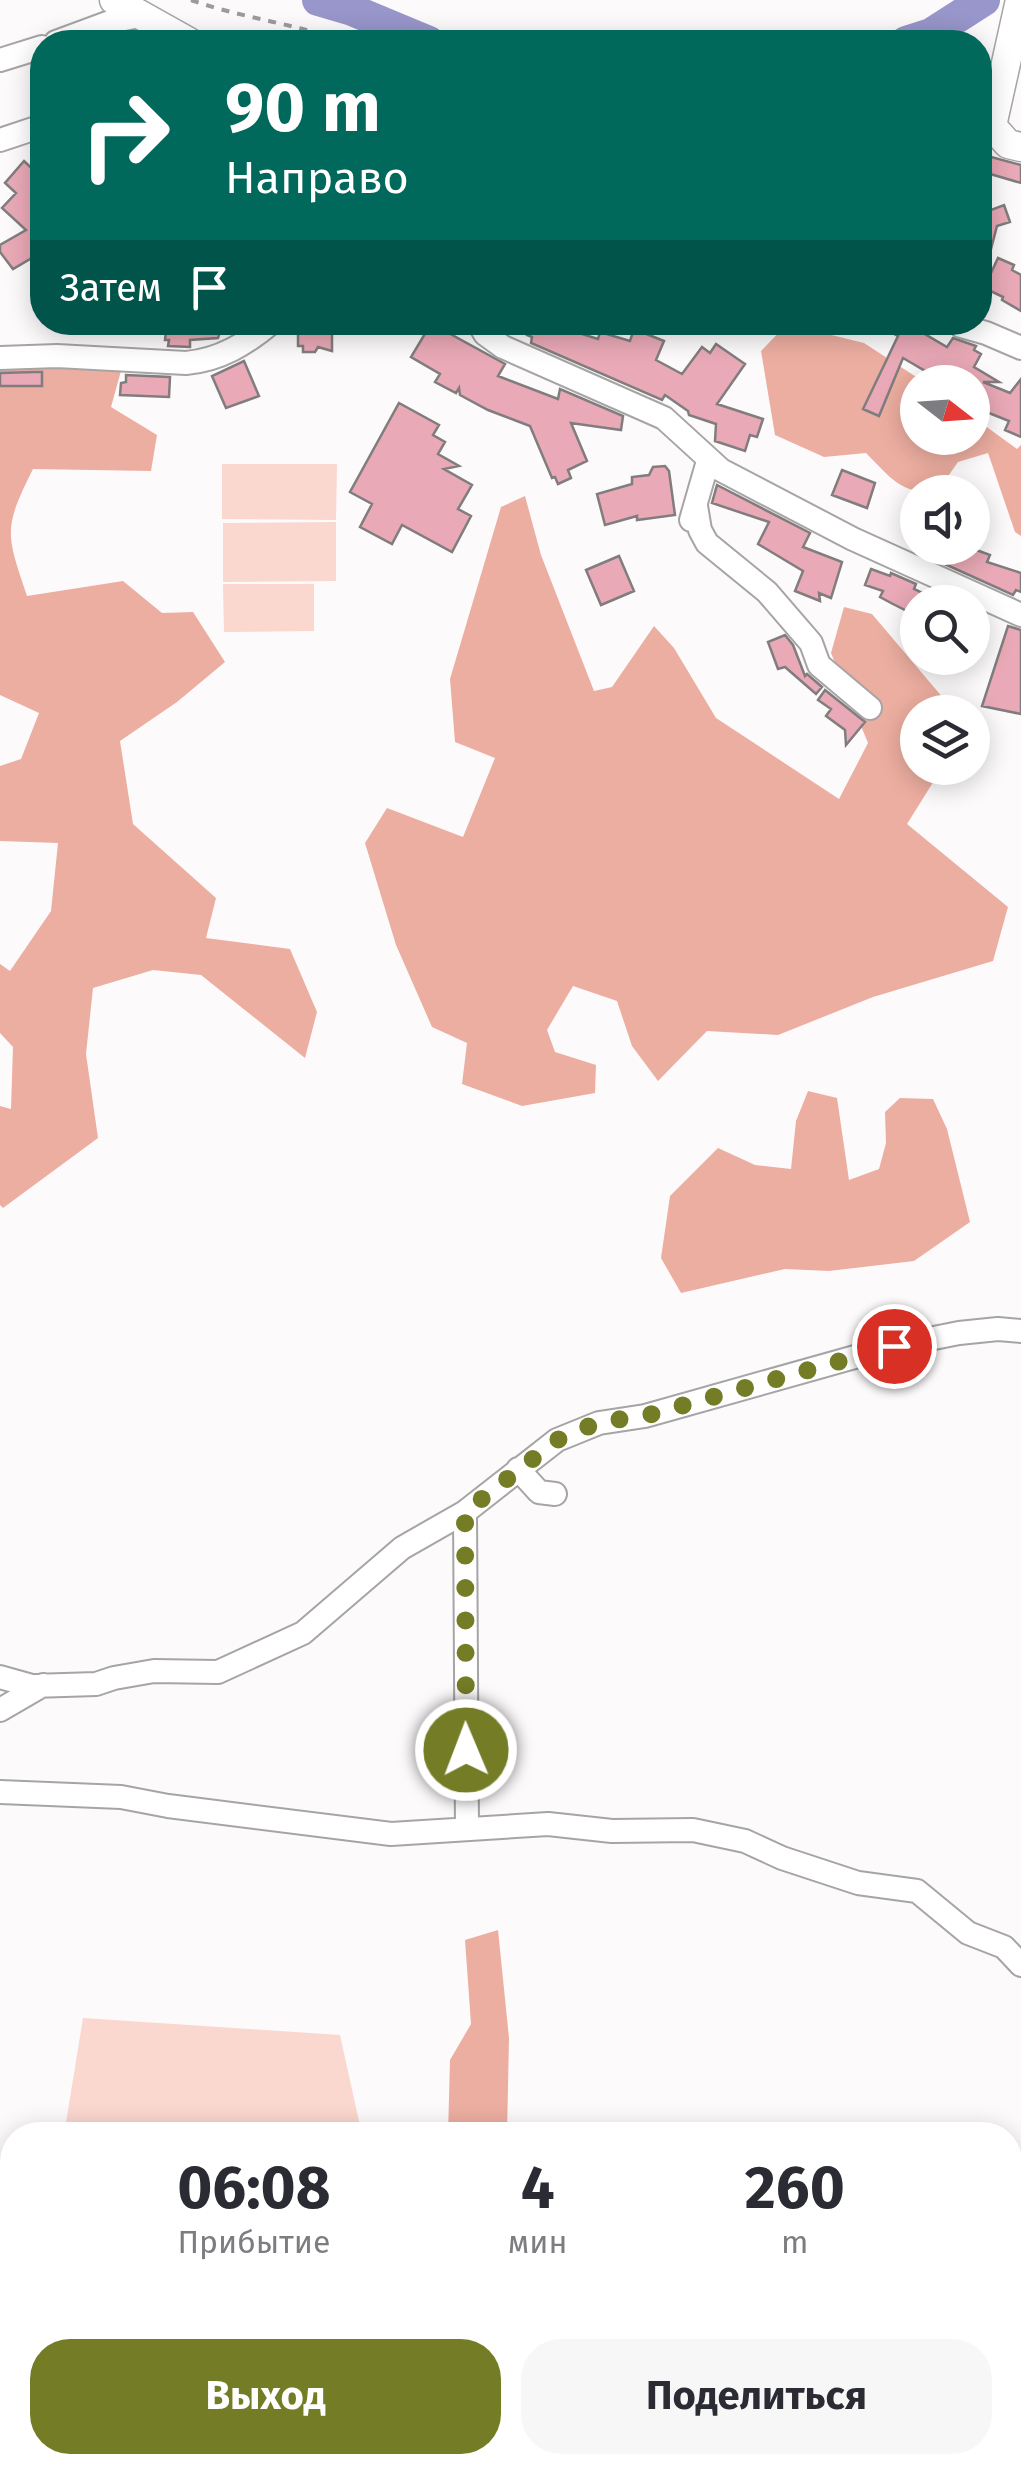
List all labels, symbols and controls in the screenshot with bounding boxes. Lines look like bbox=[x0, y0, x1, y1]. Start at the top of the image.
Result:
text: 90 m bbox=[225, 66, 381, 150]
icon: right bbox=[60, 70, 190, 200]
text: Направо bbox=[225, 151, 409, 205]
icon: arrive bbox=[182, 260, 237, 315]
text: Затем bbox=[60, 265, 162, 311]
north arrow bbox=[900, 365, 990, 455]
map controls bbox=[900, 365, 990, 785]
button: sound bbox=[900, 475, 990, 565]
button: search bbox=[900, 585, 990, 675]
button: layers bbox=[900, 695, 990, 785]
pin bbox=[852, 1304, 937, 1389]
icon: arrive bbox=[867, 1319, 922, 1374]
position arrow bbox=[414, 1698, 518, 1802]
text: 06:08 bbox=[177, 2152, 331, 2224]
text: 4 bbox=[521, 2152, 555, 2224]
text: 260 bbox=[745, 2152, 845, 2224]
text: Прибытие bbox=[177, 2223, 330, 2261]
text: мин bbox=[508, 2223, 568, 2261]
text: m bbox=[781, 2223, 808, 2261]
button: Выход bbox=[30, 2339, 501, 2454]
button: Поделиться bbox=[521, 2339, 992, 2454]

